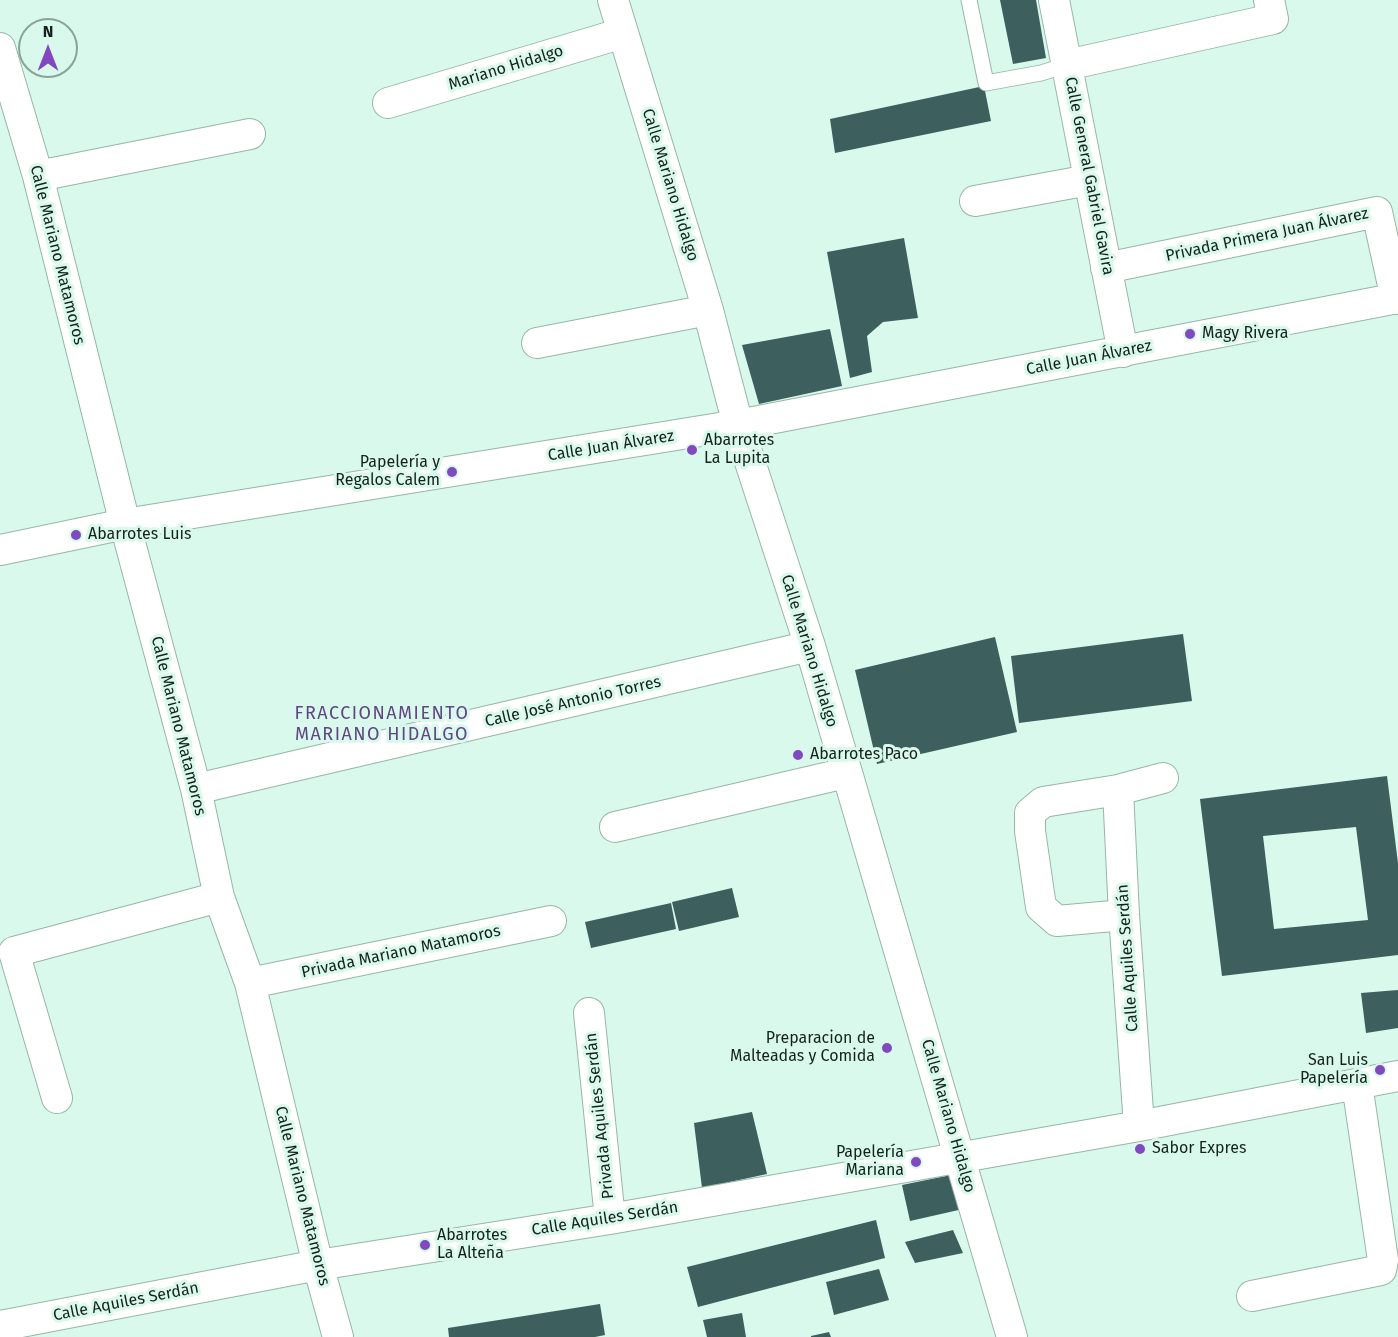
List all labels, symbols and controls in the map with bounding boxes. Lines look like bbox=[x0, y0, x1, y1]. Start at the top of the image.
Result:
north arrow bbox=[18, 18, 78, 78]
text: N bbox=[43, 22, 53, 41]
street label: Mariano Hidalgo bbox=[446, 41, 566, 95]
street label: Calle General Gabriel Gavira bbox=[1060, 75, 1118, 277]
street label: Calle Mariano Hidalgo bbox=[638, 106, 702, 264]
street label: Calle Mariano Matamoros bbox=[25, 163, 89, 347]
street label: Privada Primera Juan Álvarez bbox=[1164, 204, 1370, 266]
place label: Magy Rivera bbox=[1202, 324, 1288, 344]
marker: Magy Rivera bbox=[1183, 327, 1197, 341]
street label: Calle Juan Álvarez bbox=[1025, 336, 1153, 380]
street label: Calle Juan Álvarez bbox=[547, 427, 675, 465]
place label: Abarrotes La Lupita bbox=[704, 431, 774, 469]
marker: Abarrotes La Lupita bbox=[685, 443, 699, 457]
place label: Papelería y Regalos Calem bbox=[335, 453, 440, 491]
marker: Papelería y Regalos Calem bbox=[445, 465, 459, 479]
place label: Abarrotes Luis bbox=[88, 525, 191, 545]
marker: Abarrotes Luis bbox=[69, 528, 83, 542]
street label: Calle Mariano Hidalgo bbox=[777, 572, 841, 730]
street label: Calle Mariano Matamoros bbox=[146, 634, 210, 818]
street label: Calle José Antonio Torres bbox=[483, 672, 663, 732]
district label: FRACCIONAMIENTO MARIANO HIDALGO bbox=[295, 703, 469, 746]
place label: Abarrotes Paco bbox=[810, 745, 918, 765]
marker: Abarrotes Paco bbox=[791, 748, 805, 762]
street label: Calle Aquiles Serdán bbox=[1113, 884, 1143, 1032]
street label: Privada Mariano Matamoros bbox=[300, 921, 502, 983]
place label: Preparacion de Malteadas y Comida bbox=[730, 1029, 875, 1067]
street label: Privada Aquiles Serdán bbox=[582, 1032, 618, 1200]
street label: Calle Mariano Hidalgo bbox=[917, 1037, 979, 1195]
marker: Preparacion de Malteadas y Comida bbox=[880, 1041, 894, 1055]
place label: San Luis Papelería bbox=[1300, 1051, 1368, 1089]
marker: San Luis Papelería bbox=[1373, 1063, 1387, 1077]
street label: Calle Mariano Matamoros bbox=[270, 1104, 334, 1288]
place label: Sabor Expres bbox=[1152, 1139, 1246, 1159]
marker: Sabor Expres bbox=[1133, 1142, 1147, 1156]
place label: Papelería Mariana bbox=[836, 1143, 904, 1181]
marker: Papelería Mariana bbox=[909, 1155, 923, 1169]
street label: Calle Aquiles Serdán bbox=[530, 1198, 680, 1240]
place label: Abarrotes La Alteña bbox=[437, 1226, 507, 1264]
marker: Abarrotes La Alteña bbox=[418, 1238, 432, 1252]
street label: Calle Aquiles Serdán bbox=[52, 1278, 200, 1326]

